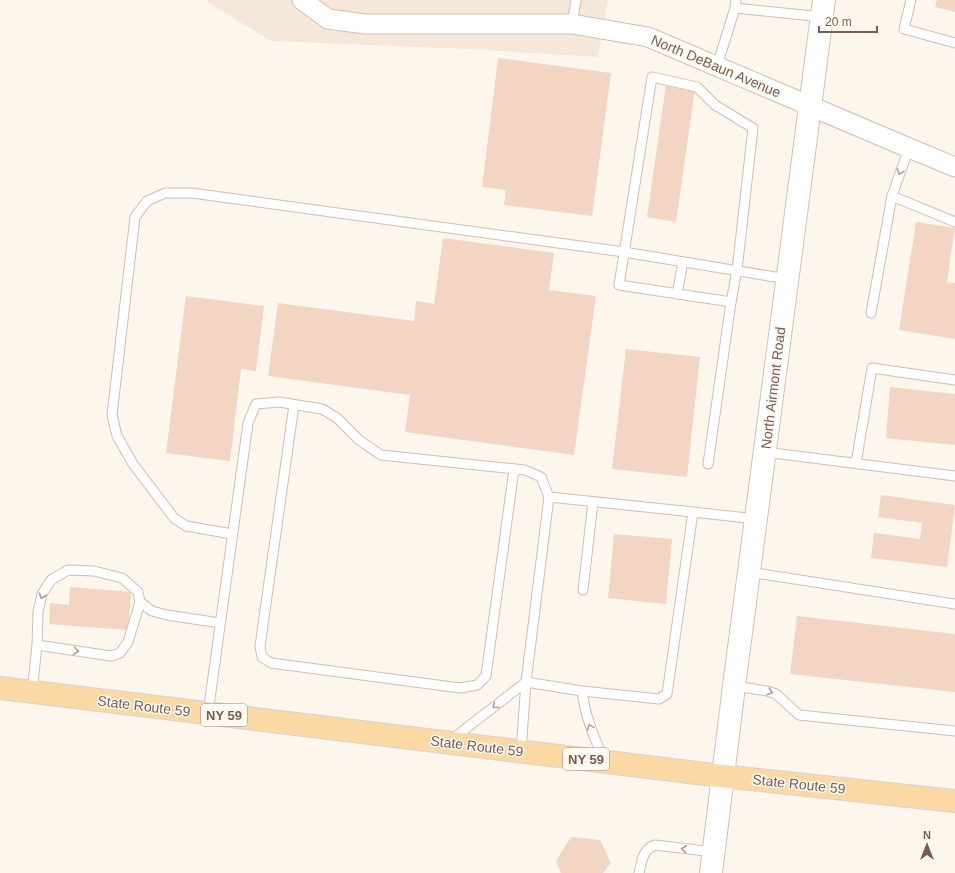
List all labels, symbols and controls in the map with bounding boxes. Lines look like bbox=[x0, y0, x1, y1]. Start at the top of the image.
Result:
scale bar bbox=[819, 8, 877, 34]
text: 20 m bbox=[825, 15, 852, 29]
street label: North DeBaun Avenue bbox=[649, 31, 783, 101]
one-way arrow bbox=[897, 168, 905, 175]
street label: North Airmont Road bbox=[758, 326, 788, 450]
one-way arrow bbox=[39, 593, 47, 600]
one-way arrow bbox=[73, 646, 79, 655]
one-way arrow bbox=[766, 687, 773, 696]
street label: State Route 59 bbox=[97, 692, 192, 720]
one-way arrow bbox=[493, 701, 500, 708]
road number: NY 59 bbox=[201, 704, 247, 726]
one-way arrow bbox=[587, 723, 595, 730]
street label: State Route 59 bbox=[430, 732, 525, 760]
road number: NY 59 bbox=[563, 748, 609, 770]
street label: State Route 59 bbox=[752, 771, 846, 797]
north arrow bbox=[907, 825, 947, 865]
text: N bbox=[923, 829, 931, 841]
one-way arrow bbox=[681, 844, 687, 853]

